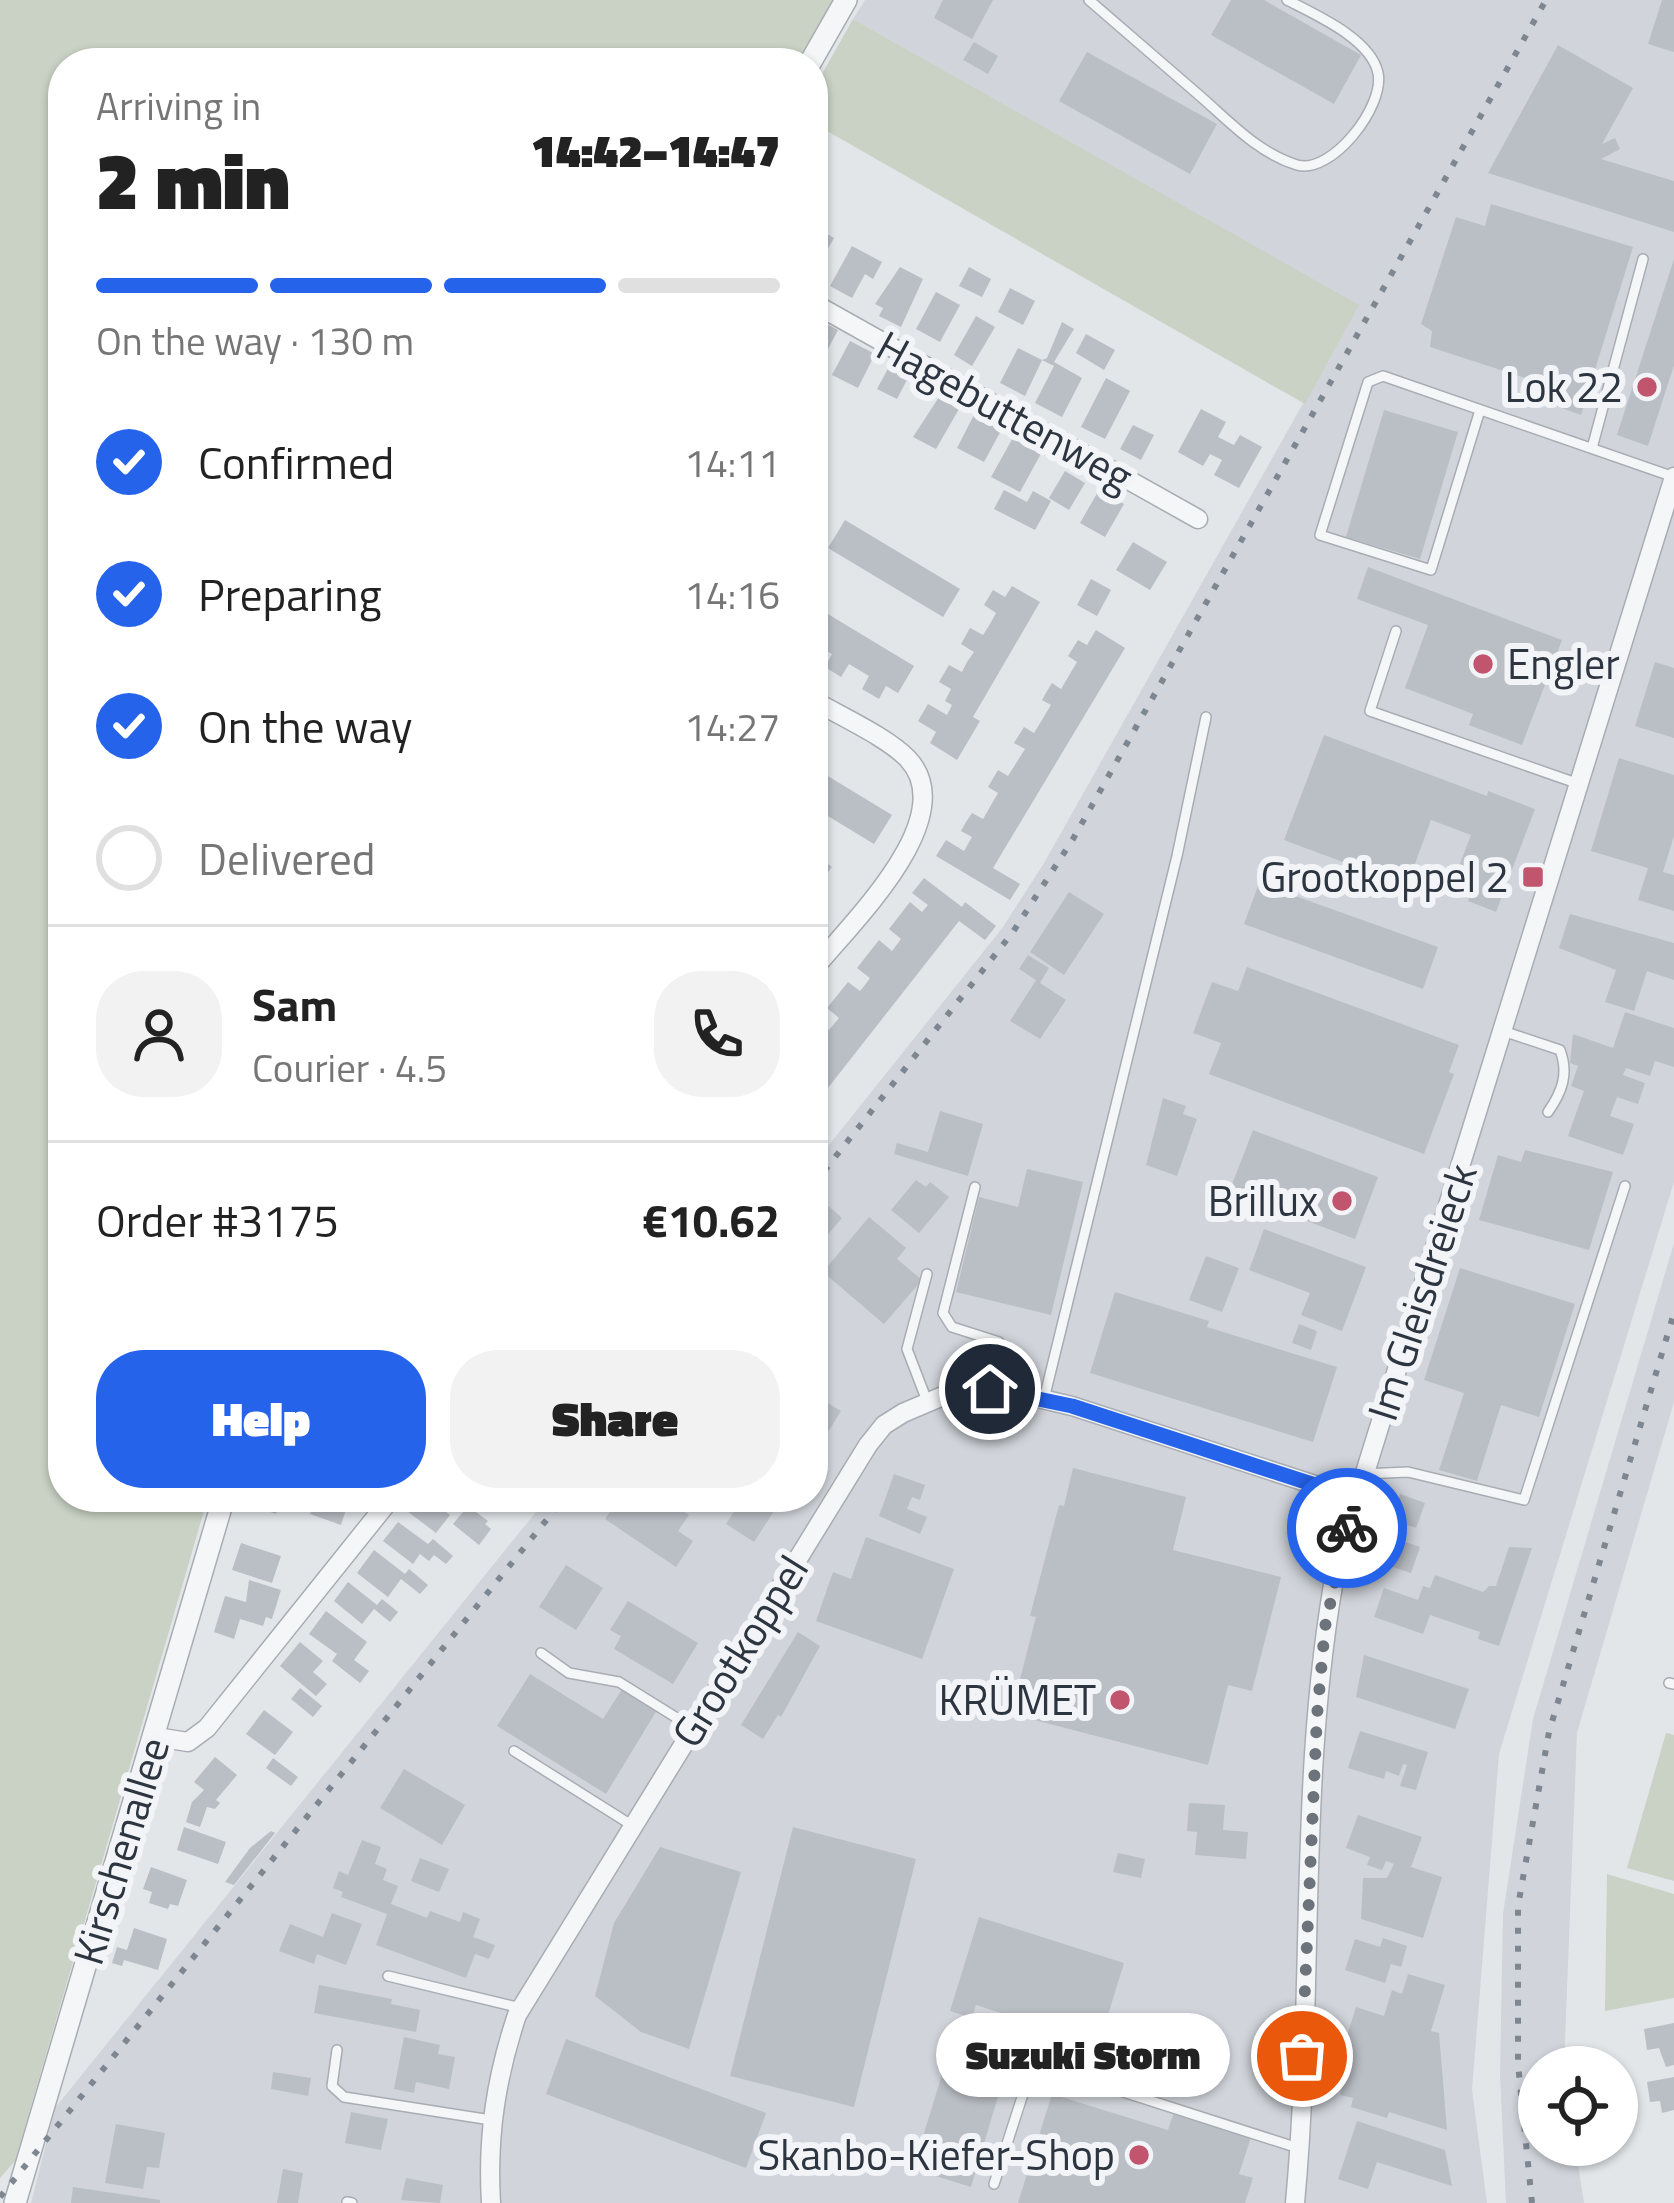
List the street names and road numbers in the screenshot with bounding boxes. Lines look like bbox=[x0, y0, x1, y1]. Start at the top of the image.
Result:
street label: Hagebuttenweg bbox=[866, 313, 1145, 507]
street label: Im Gleisdreieck bbox=[1349, 1155, 1493, 1428]
street label: Grootkoppel bbox=[655, 1542, 823, 1759]
street label: Kirschenallee bbox=[55, 1729, 185, 1972]

